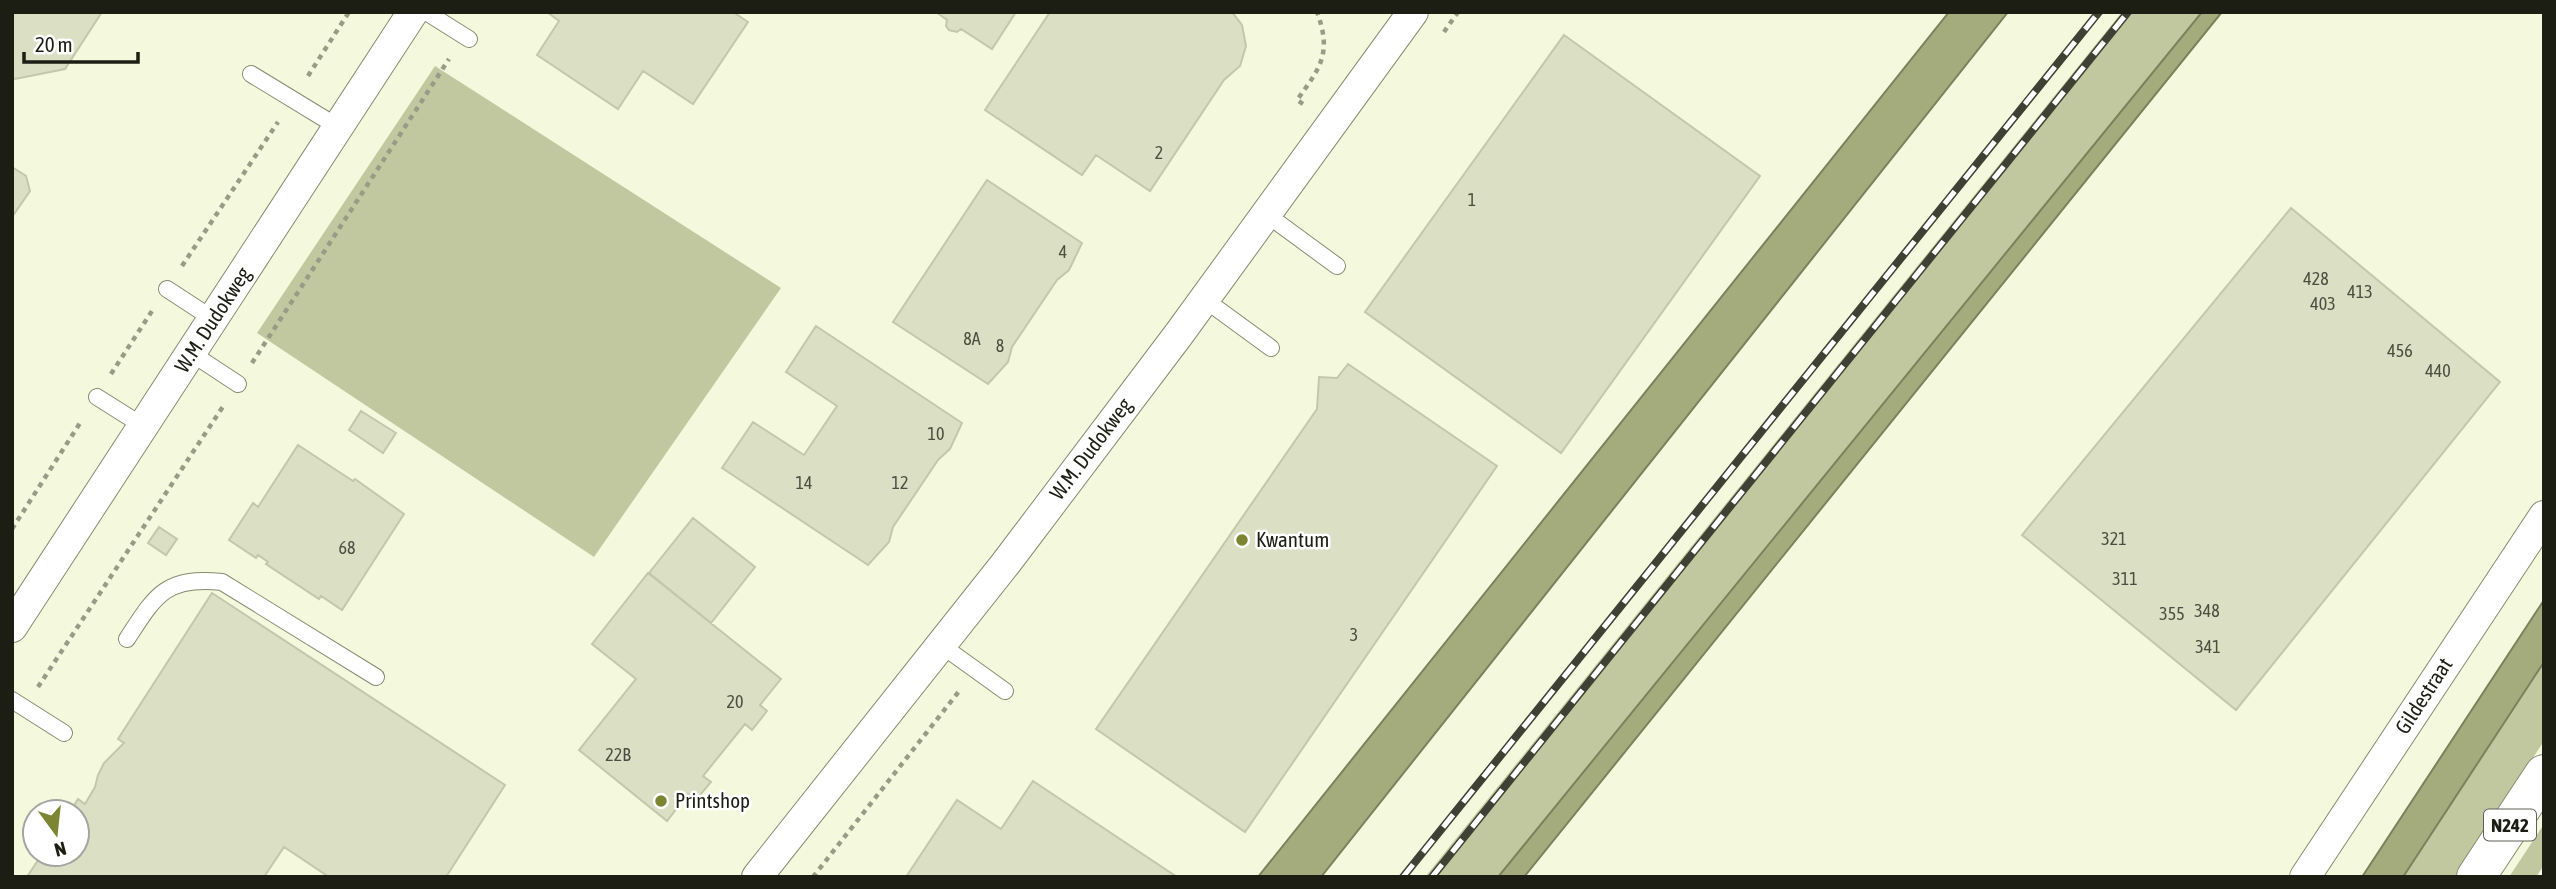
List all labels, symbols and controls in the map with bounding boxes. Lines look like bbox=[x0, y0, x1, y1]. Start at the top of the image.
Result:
scale bar bbox=[24, 21, 138, 65]
text: 20 m bbox=[35, 32, 73, 56]
house number: 2 bbox=[1155, 142, 1163, 163]
house number: 1 bbox=[1468, 189, 1476, 210]
house number: 4 bbox=[1059, 241, 1067, 262]
street label: W.M. Dudokweg bbox=[169, 262, 255, 377]
house number: 428 bbox=[2303, 268, 2329, 289]
house number: 413 bbox=[2347, 281, 2373, 302]
house number: 403 bbox=[2310, 293, 2336, 314]
house number: 8A bbox=[963, 328, 981, 349]
house number: 8 bbox=[996, 335, 1004, 356]
house number: 456 bbox=[2387, 340, 2413, 361]
house number: 440 bbox=[2425, 360, 2451, 381]
street label: W.M. Dudokweg bbox=[1044, 393, 1136, 504]
house number: 10 bbox=[928, 423, 944, 444]
house number: 14 bbox=[796, 472, 812, 493]
house number: 12 bbox=[892, 472, 908, 493]
place label: Kwantum bbox=[1256, 527, 1329, 551]
house number: 321 bbox=[2101, 528, 2127, 549]
marker: Kwantum bbox=[1234, 532, 1250, 548]
house number: 68 bbox=[339, 537, 355, 558]
house number: 311 bbox=[2112, 568, 2138, 589]
house number: 348 bbox=[2194, 600, 2220, 621]
house number: 355 bbox=[2159, 603, 2185, 624]
house number: 3 bbox=[1350, 624, 1358, 645]
house number: 341 bbox=[2195, 636, 2221, 657]
street label: Gildestraat bbox=[2390, 653, 2457, 738]
house number: 20 bbox=[727, 691, 743, 712]
house number: 22B bbox=[605, 744, 631, 765]
place label: Printshop bbox=[675, 788, 750, 812]
marker: Printshop bbox=[653, 793, 669, 809]
north arrow bbox=[21, 798, 91, 868]
road number: N242 bbox=[2484, 810, 2536, 840]
text: N bbox=[52, 837, 69, 861]

